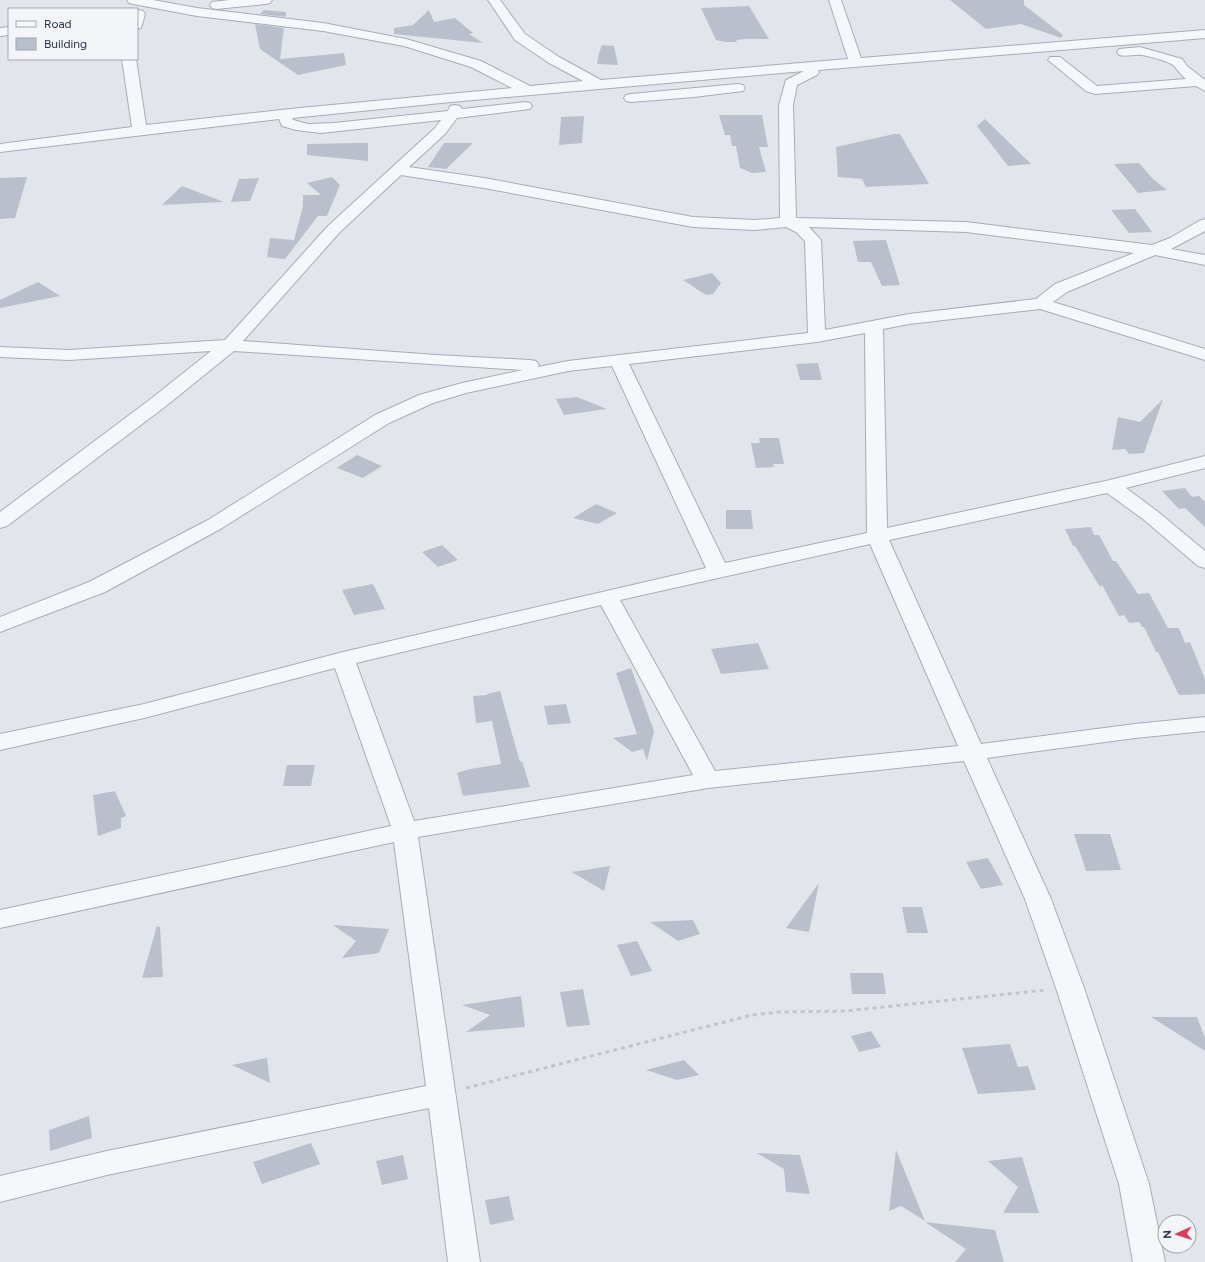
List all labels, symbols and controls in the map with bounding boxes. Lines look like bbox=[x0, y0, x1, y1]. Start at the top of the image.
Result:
legend bbox=[8, 8, 138, 60]
text: Road bbox=[44, 17, 72, 31]
text: Building bbox=[44, 37, 87, 51]
north arrow bbox=[1157, 1214, 1197, 1254]
text: N bbox=[1161, 1230, 1174, 1239]

